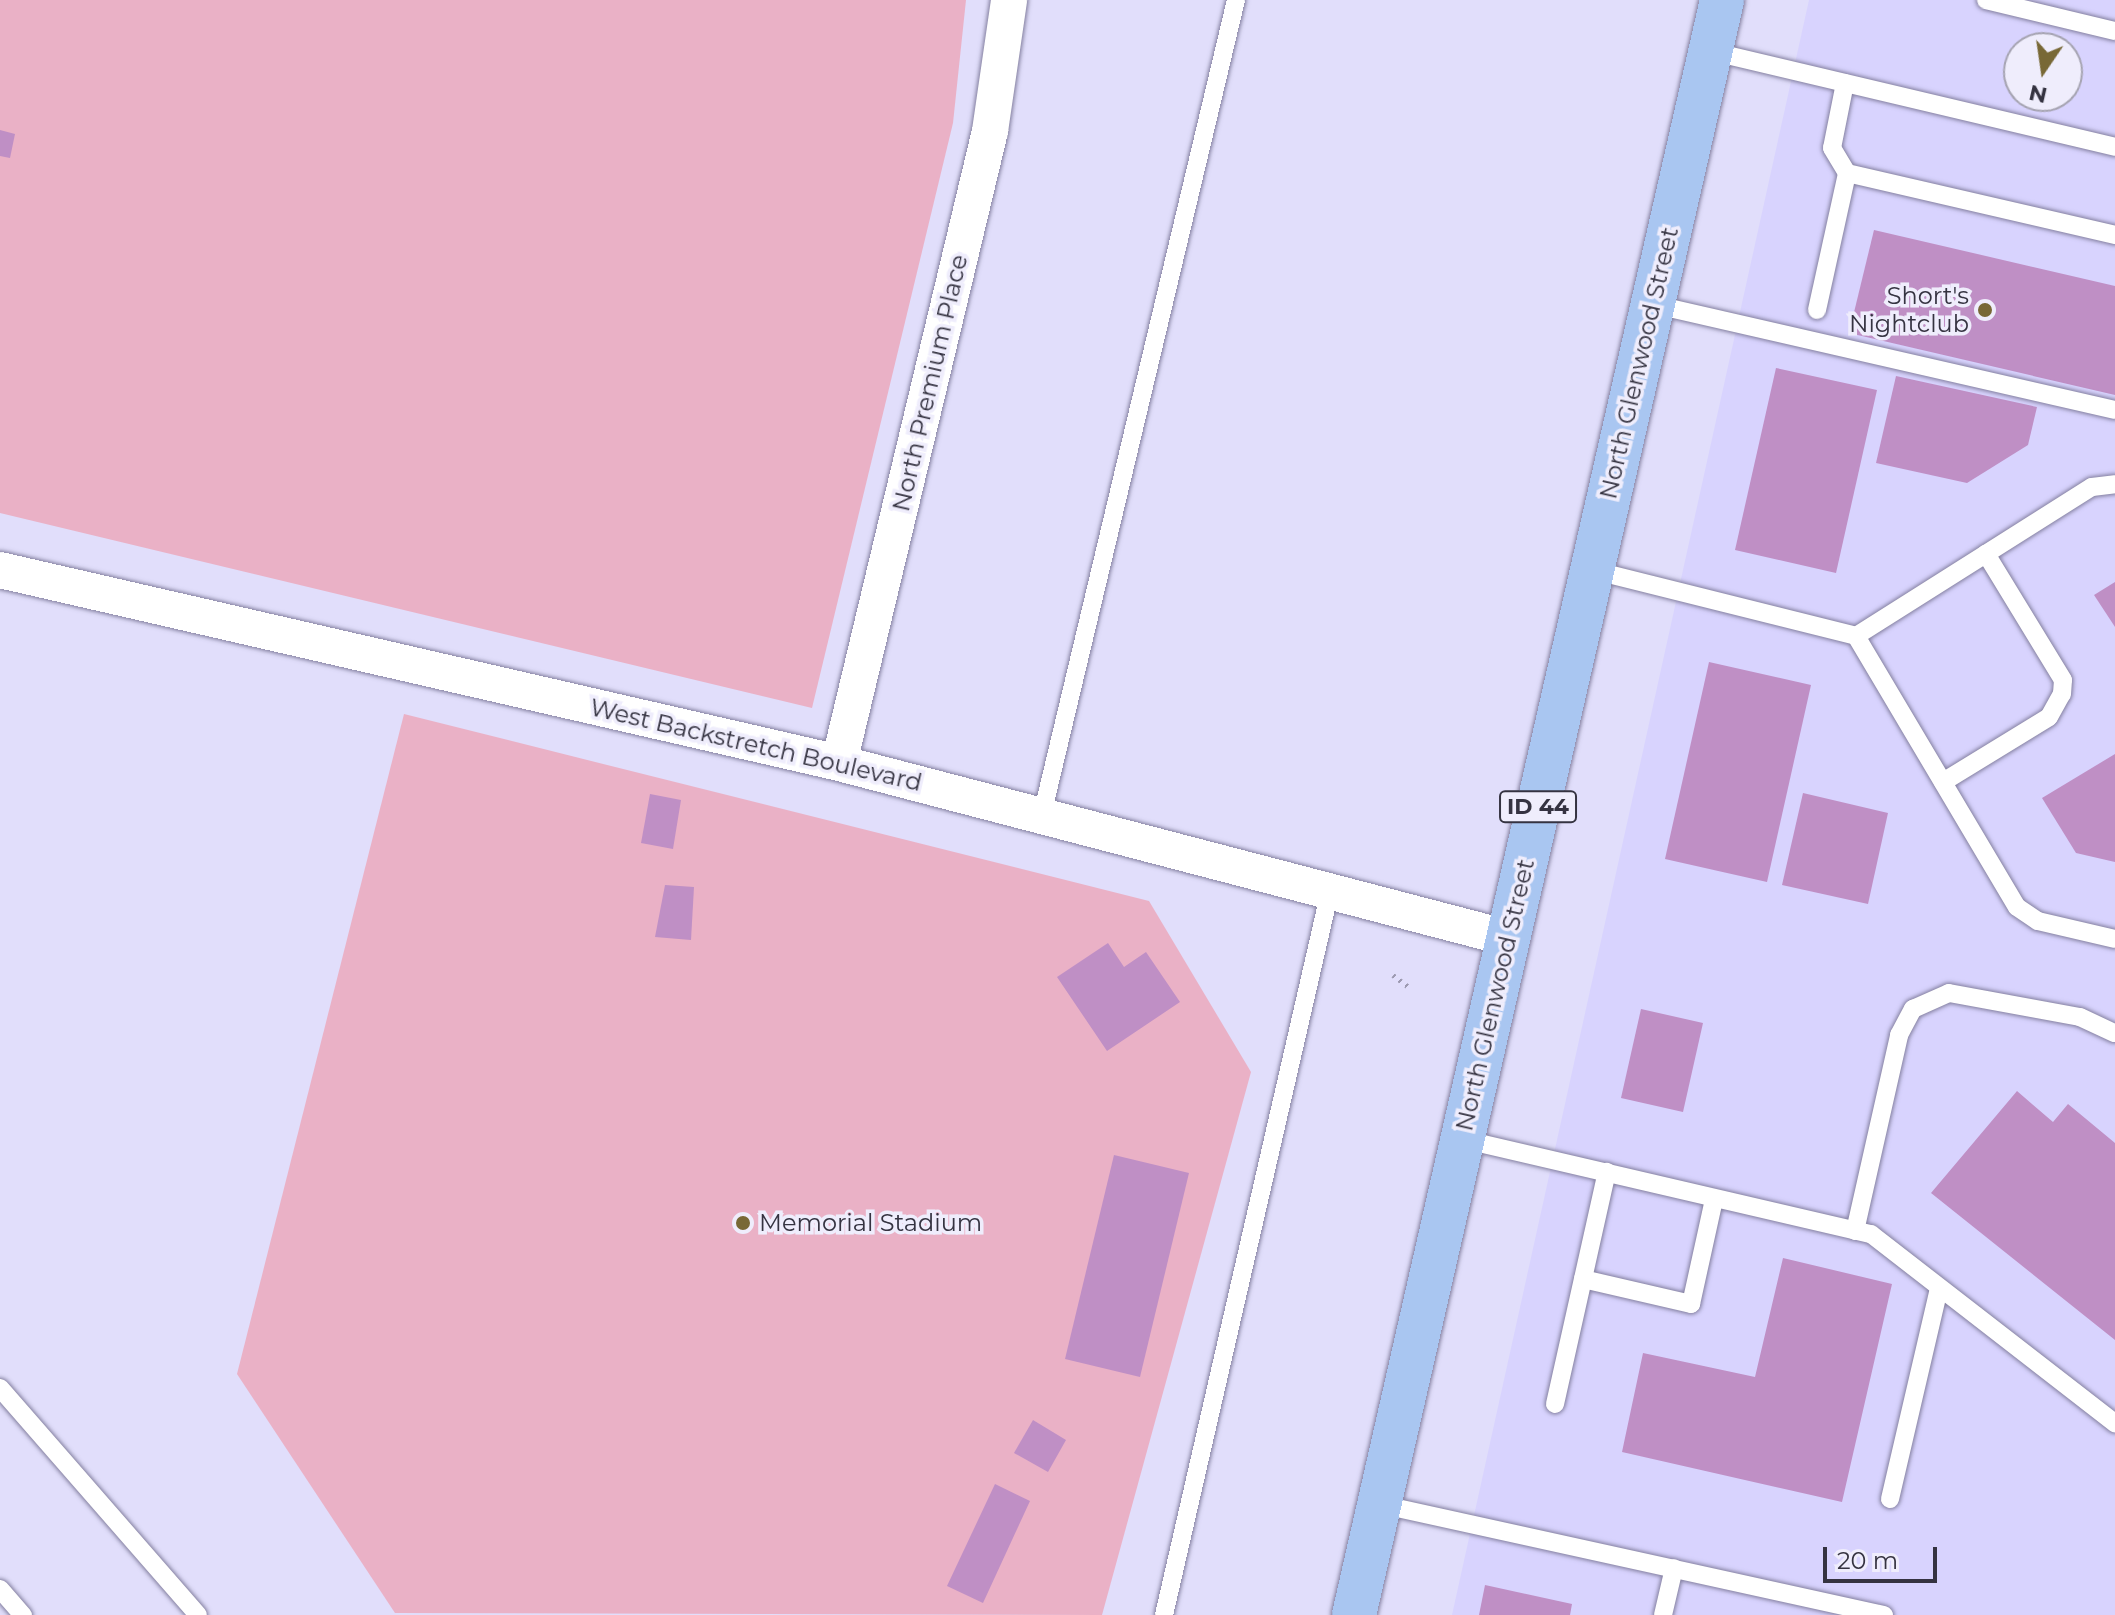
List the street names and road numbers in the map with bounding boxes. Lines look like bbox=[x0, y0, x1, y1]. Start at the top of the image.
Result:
street label: North Glenwood Street bbox=[1594, 224, 1684, 502]
street label: North Premium Place bbox=[886, 252, 974, 514]
street label: West Backstretch Boulevard bbox=[587, 693, 925, 797]
road number: ID 44 bbox=[1498, 789, 1578, 825]
street label: North Glenwood Street bbox=[1450, 856, 1540, 1134]

